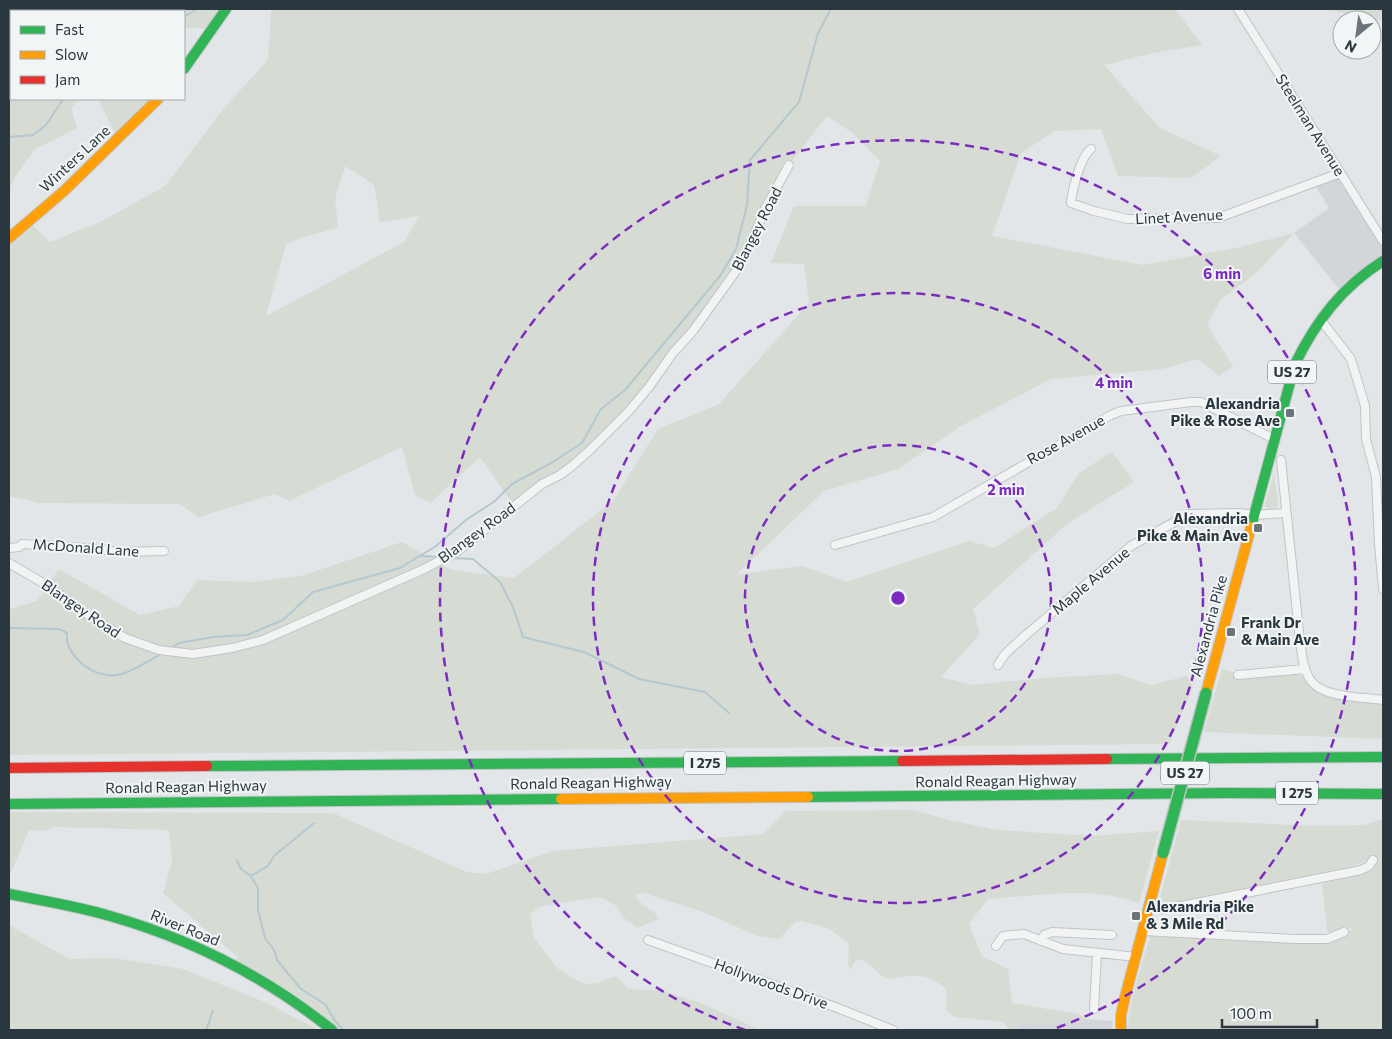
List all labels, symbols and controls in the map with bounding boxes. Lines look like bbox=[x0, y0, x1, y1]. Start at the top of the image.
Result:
legend bbox=[10, 10, 185, 100]
north arrow bbox=[1332, 10, 1382, 60]
text: Fast bbox=[55, 20, 84, 38]
text: N bbox=[1342, 37, 1359, 57]
text: Slow bbox=[55, 45, 88, 63]
text: Jam bbox=[55, 70, 80, 88]
street label: Steelman Avenue bbox=[1272, 70, 1349, 179]
street label: Winters Lane bbox=[35, 121, 113, 196]
street label: Blangey Road bbox=[727, 184, 785, 273]
street label: Linet Avenue bbox=[1135, 205, 1223, 227]
text: 6 min bbox=[1203, 264, 1241, 282]
road number: US 27 bbox=[1268, 361, 1316, 384]
text: 4 min bbox=[1095, 373, 1133, 391]
place label: Alexandria Pike & Rose Ave bbox=[1171, 394, 1280, 429]
marker: Alexandria Pike & Rose Ave bbox=[1284, 407, 1296, 419]
street label: Rose Avenue bbox=[1024, 410, 1108, 468]
text: 2 min bbox=[987, 480, 1025, 498]
street label: Blangey Road bbox=[434, 498, 519, 566]
place label: Alexandria Pike & Main Ave bbox=[1137, 509, 1248, 544]
marker: Alexandria Pike & Main Ave bbox=[1252, 522, 1264, 534]
street label: McDonald Lane bbox=[32, 534, 140, 560]
street label: Maple Avenue bbox=[1048, 543, 1133, 618]
street label: Alexandria Pike bbox=[1186, 573, 1230, 679]
street label: Blangey Road bbox=[39, 575, 124, 641]
centre of rings bbox=[889, 589, 907, 607]
place label: Frank Dr & Main Ave bbox=[1241, 613, 1319, 648]
marker: Frank Dr & Main Ave bbox=[1225, 626, 1237, 638]
road number: I 275 bbox=[684, 751, 726, 774]
road number: US 27 bbox=[1161, 761, 1209, 784]
street label: Ronald Reagan Highway bbox=[915, 770, 1077, 790]
street label: Ronald Reagan Highway bbox=[510, 772, 672, 792]
street label: Ronald Reagan Highway bbox=[105, 776, 267, 796]
road number: I 275 bbox=[1276, 781, 1318, 804]
place label: Alexandria Pike & 3 Mile Rd bbox=[1146, 897, 1254, 932]
street label: River Road bbox=[148, 905, 223, 949]
marker: Alexandria Pike & 3 Mile Rd bbox=[1130, 910, 1142, 922]
street label: Hollywoods Drive bbox=[712, 954, 831, 1012]
scale bar bbox=[1222, 996, 1317, 1028]
text: 100 m bbox=[1230, 1004, 1272, 1022]

